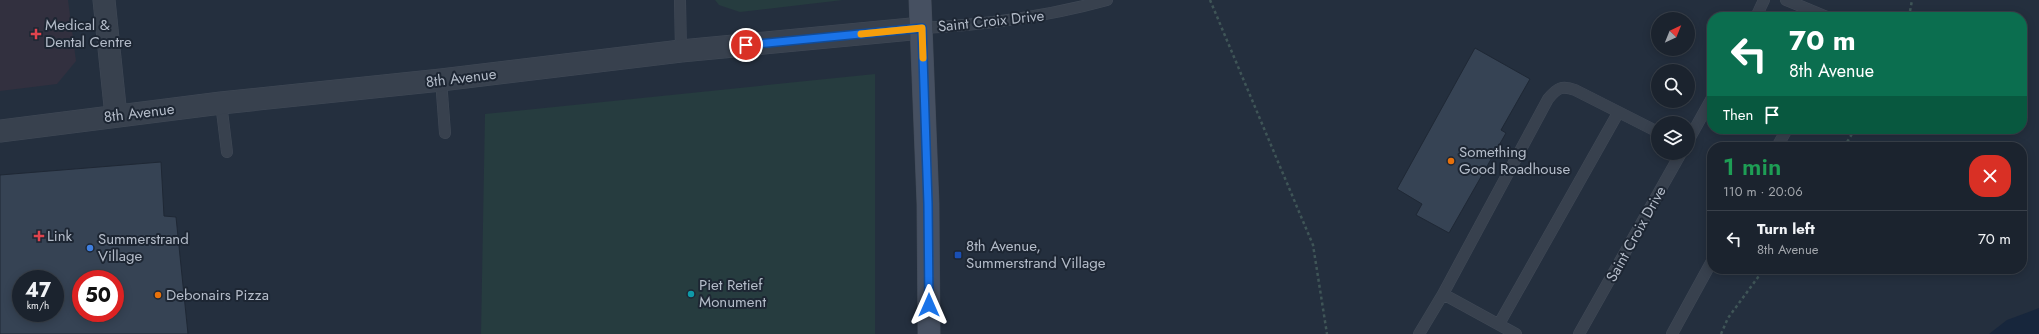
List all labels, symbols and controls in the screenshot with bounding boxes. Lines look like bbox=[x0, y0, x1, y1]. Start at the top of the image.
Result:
street label: Saint Croix Drive bbox=[937, 4, 1045, 38]
north arrow bbox=[1651, 12, 1695, 56]
map controls bbox=[1651, 12, 1695, 160]
place label: Medical & Dental Centre bbox=[45, 14, 132, 53]
text: 70 m bbox=[1789, 20, 1856, 61]
marker: Medical & Dental Centre bbox=[30, 28, 42, 40]
pin bbox=[729, 28, 763, 62]
icon: left bbox=[1723, 28, 1775, 80]
icon: arrive bbox=[735, 34, 757, 56]
text: 8th Avenue bbox=[1789, 58, 1874, 84]
street label: 8th Avenue bbox=[424, 63, 498, 93]
button: search bbox=[1651, 64, 1695, 108]
street label: 8th Avenue bbox=[102, 98, 176, 128]
text: Then bbox=[1723, 104, 1753, 126]
icon: arrive bbox=[1761, 104, 1783, 126]
button: layers bbox=[1651, 116, 1695, 160]
place label: Something Good Roadhouse bbox=[1459, 141, 1570, 180]
text: 1 min bbox=[1723, 149, 1781, 184]
button: close bbox=[1969, 155, 2011, 197]
marker: Something Good Roadhouse bbox=[1446, 156, 1456, 166]
street label: Saint Croix Drive bbox=[1601, 182, 1672, 286]
text: 110 m · 20:06 bbox=[1723, 182, 1803, 201]
text: Turn left bbox=[1757, 218, 1815, 240]
place label: Link bbox=[47, 225, 73, 247]
place label: Summerstrand Village bbox=[98, 228, 189, 267]
icon: left bbox=[1723, 228, 1745, 250]
text: 70 m bbox=[1978, 228, 2011, 250]
marker: Link bbox=[34, 231, 44, 241]
place label: 8th Avenue, Summerstrand Village bbox=[966, 235, 1106, 274]
text: 8th Avenue bbox=[1757, 240, 1818, 259]
marker: Summerstrand Village bbox=[85, 243, 95, 253]
marker: 8th Avenue, Summerstrand Village bbox=[953, 250, 963, 260]
speed limit sign: 50 bbox=[72, 270, 124, 322]
place label: Piet Retief Monument bbox=[699, 274, 766, 313]
text: 47 bbox=[25, 276, 51, 305]
place label: Debonairs Pizza bbox=[166, 284, 269, 306]
position arrow bbox=[908, 284, 950, 326]
marker: Piet Retief Monument bbox=[686, 289, 696, 299]
marker: Debonairs Pizza bbox=[153, 290, 163, 300]
text: km/h bbox=[27, 298, 49, 313]

